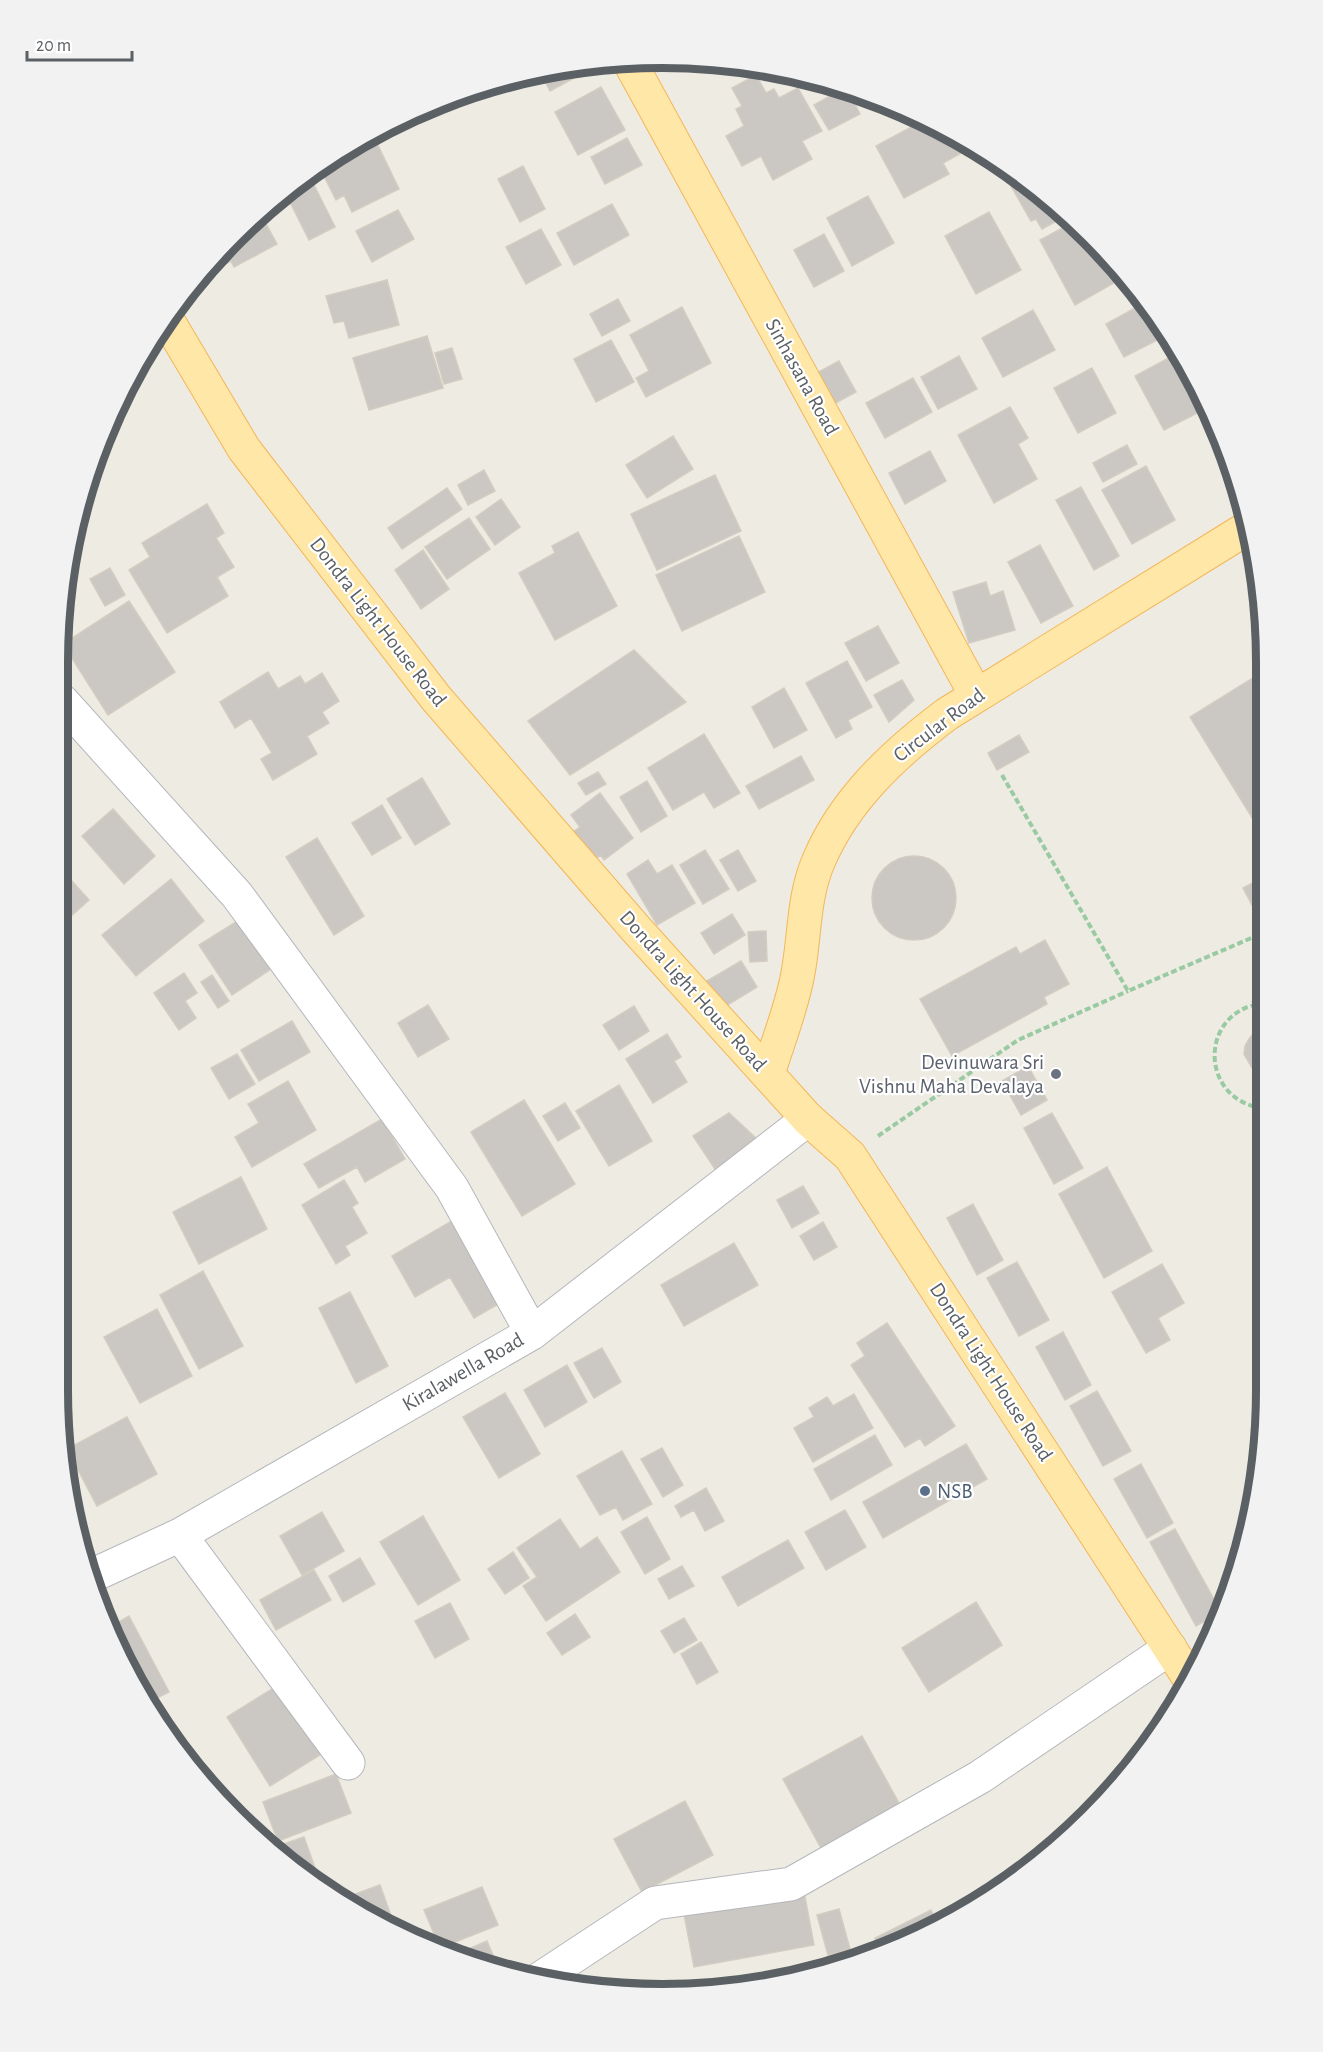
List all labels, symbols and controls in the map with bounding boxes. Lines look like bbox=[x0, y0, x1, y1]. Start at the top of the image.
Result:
scale bar bbox=[27, 24, 132, 62]
text: 20 m bbox=[36, 37, 71, 55]
street label: Sinhasana Road bbox=[761, 315, 843, 439]
street label: Dondra Light House Road bbox=[306, 534, 450, 710]
street label: Circular Road bbox=[889, 684, 989, 766]
street label: Dondra Light House Road bbox=[616, 907, 770, 1075]
place label: Devinuwara Sri Vishnu Maha Devalaya bbox=[859, 1052, 1044, 1097]
marker: Devinuwara Sri Vishnu Maha Devalaya bbox=[1049, 1067, 1063, 1081]
street label: Dondra Light House Road bbox=[926, 1279, 1056, 1465]
street label: Kiralawella Road bbox=[399, 1329, 527, 1415]
place label: NSB bbox=[937, 1481, 973, 1502]
marker: NSB bbox=[918, 1484, 932, 1498]

